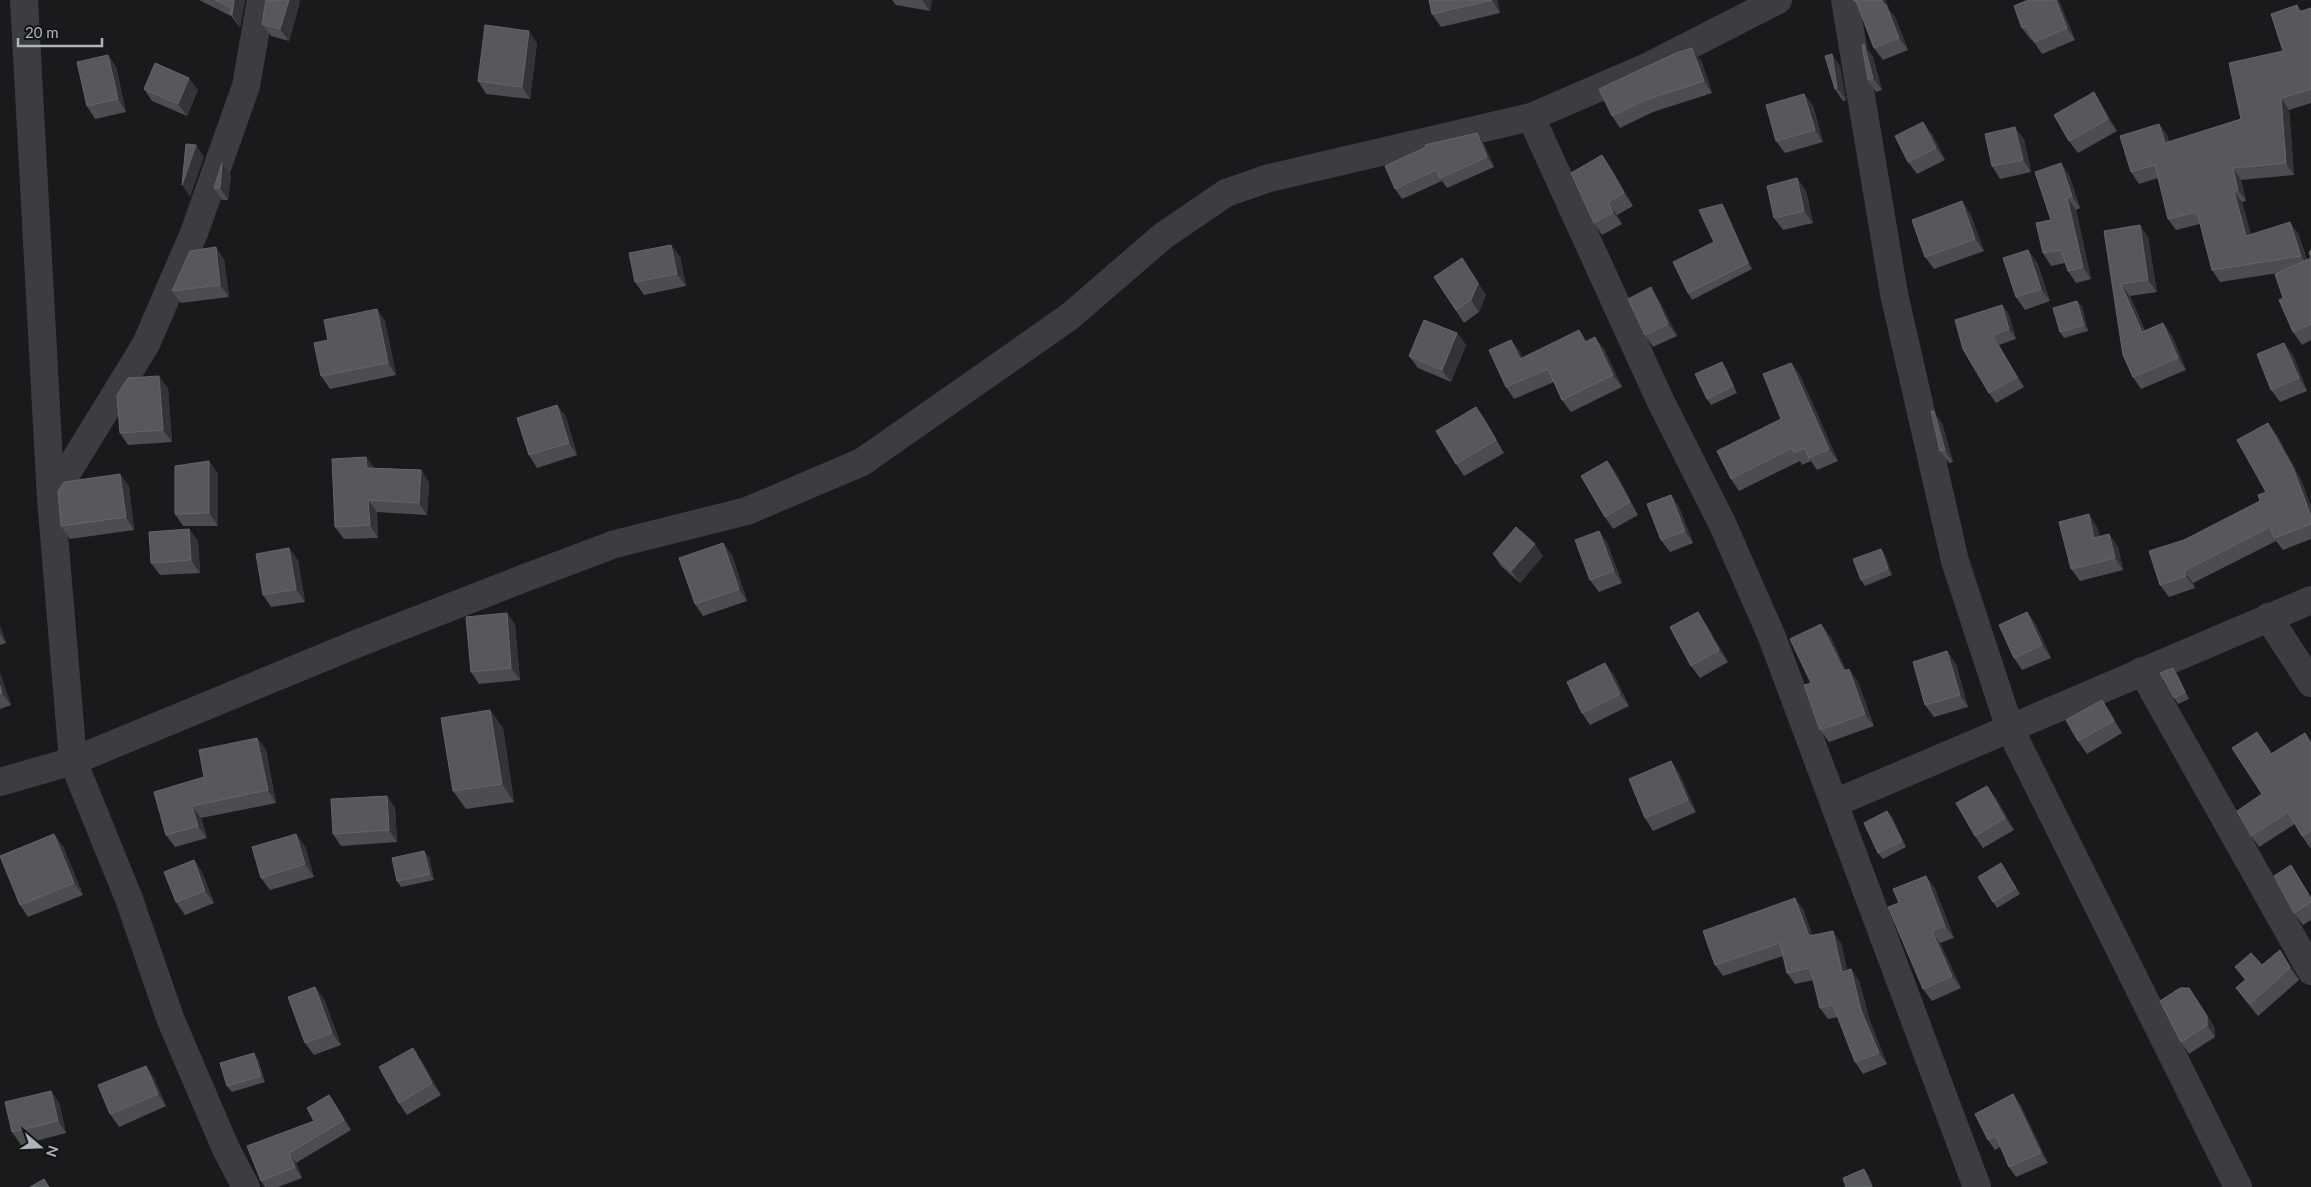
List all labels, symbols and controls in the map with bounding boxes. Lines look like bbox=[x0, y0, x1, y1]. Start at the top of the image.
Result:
scale bar bbox=[18, 15, 101, 47]
text: 20 m bbox=[25, 23, 59, 41]
north arrow bbox=[15, 1122, 65, 1172]
text: N bbox=[43, 1144, 63, 1159]

